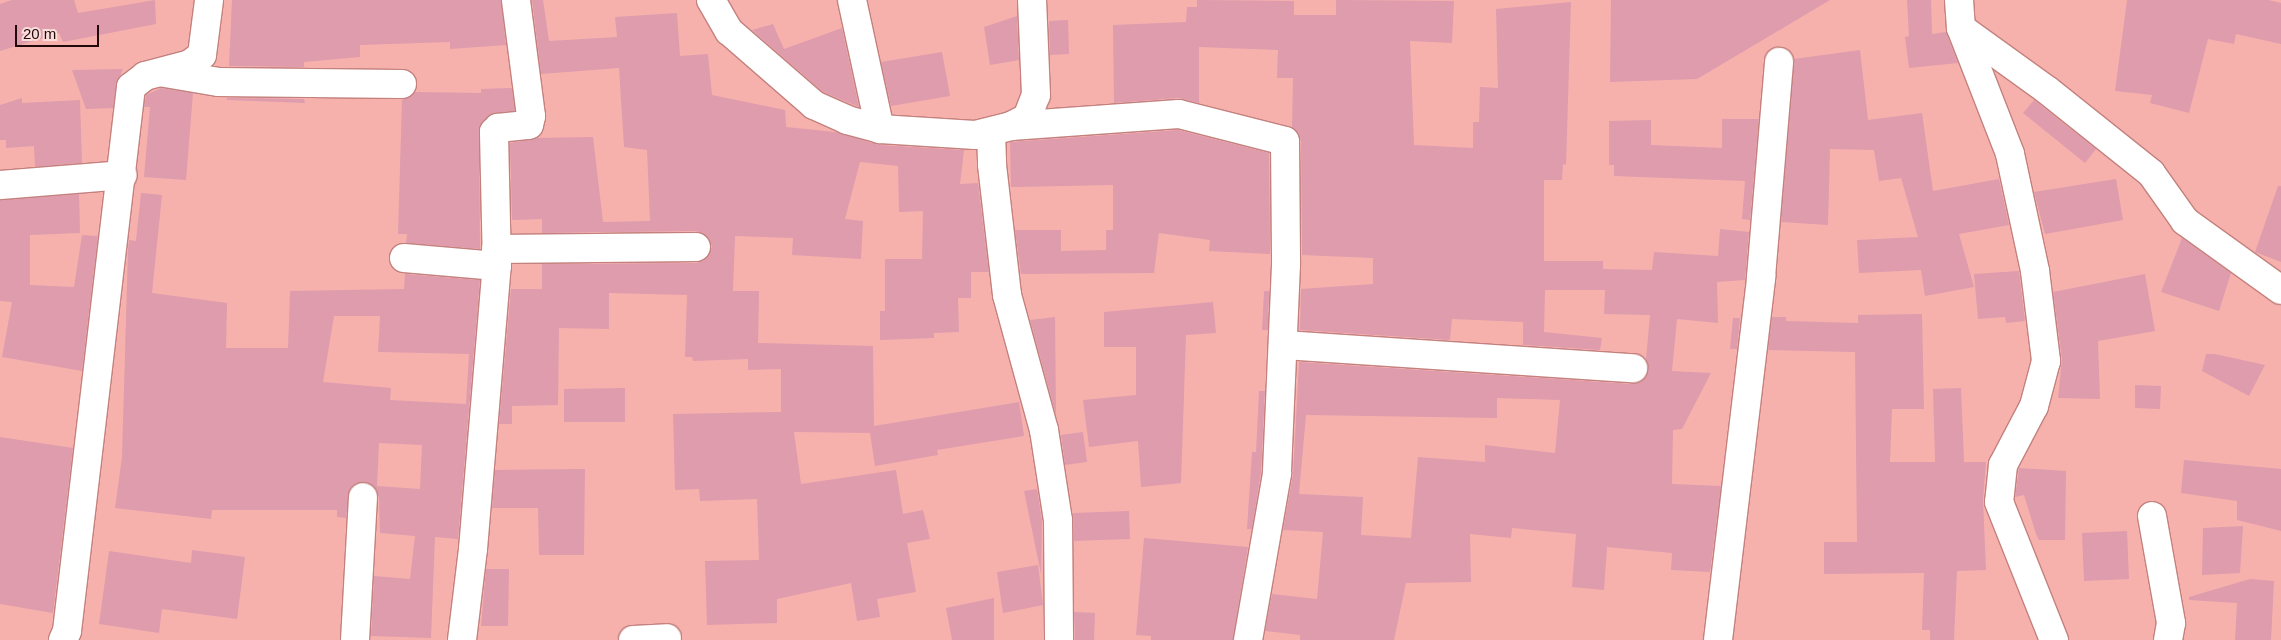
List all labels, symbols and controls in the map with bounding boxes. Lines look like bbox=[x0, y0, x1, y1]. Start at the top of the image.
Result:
scale bar bbox=[18, 15, 101, 47]
text: 20 m bbox=[23, 25, 56, 42]

